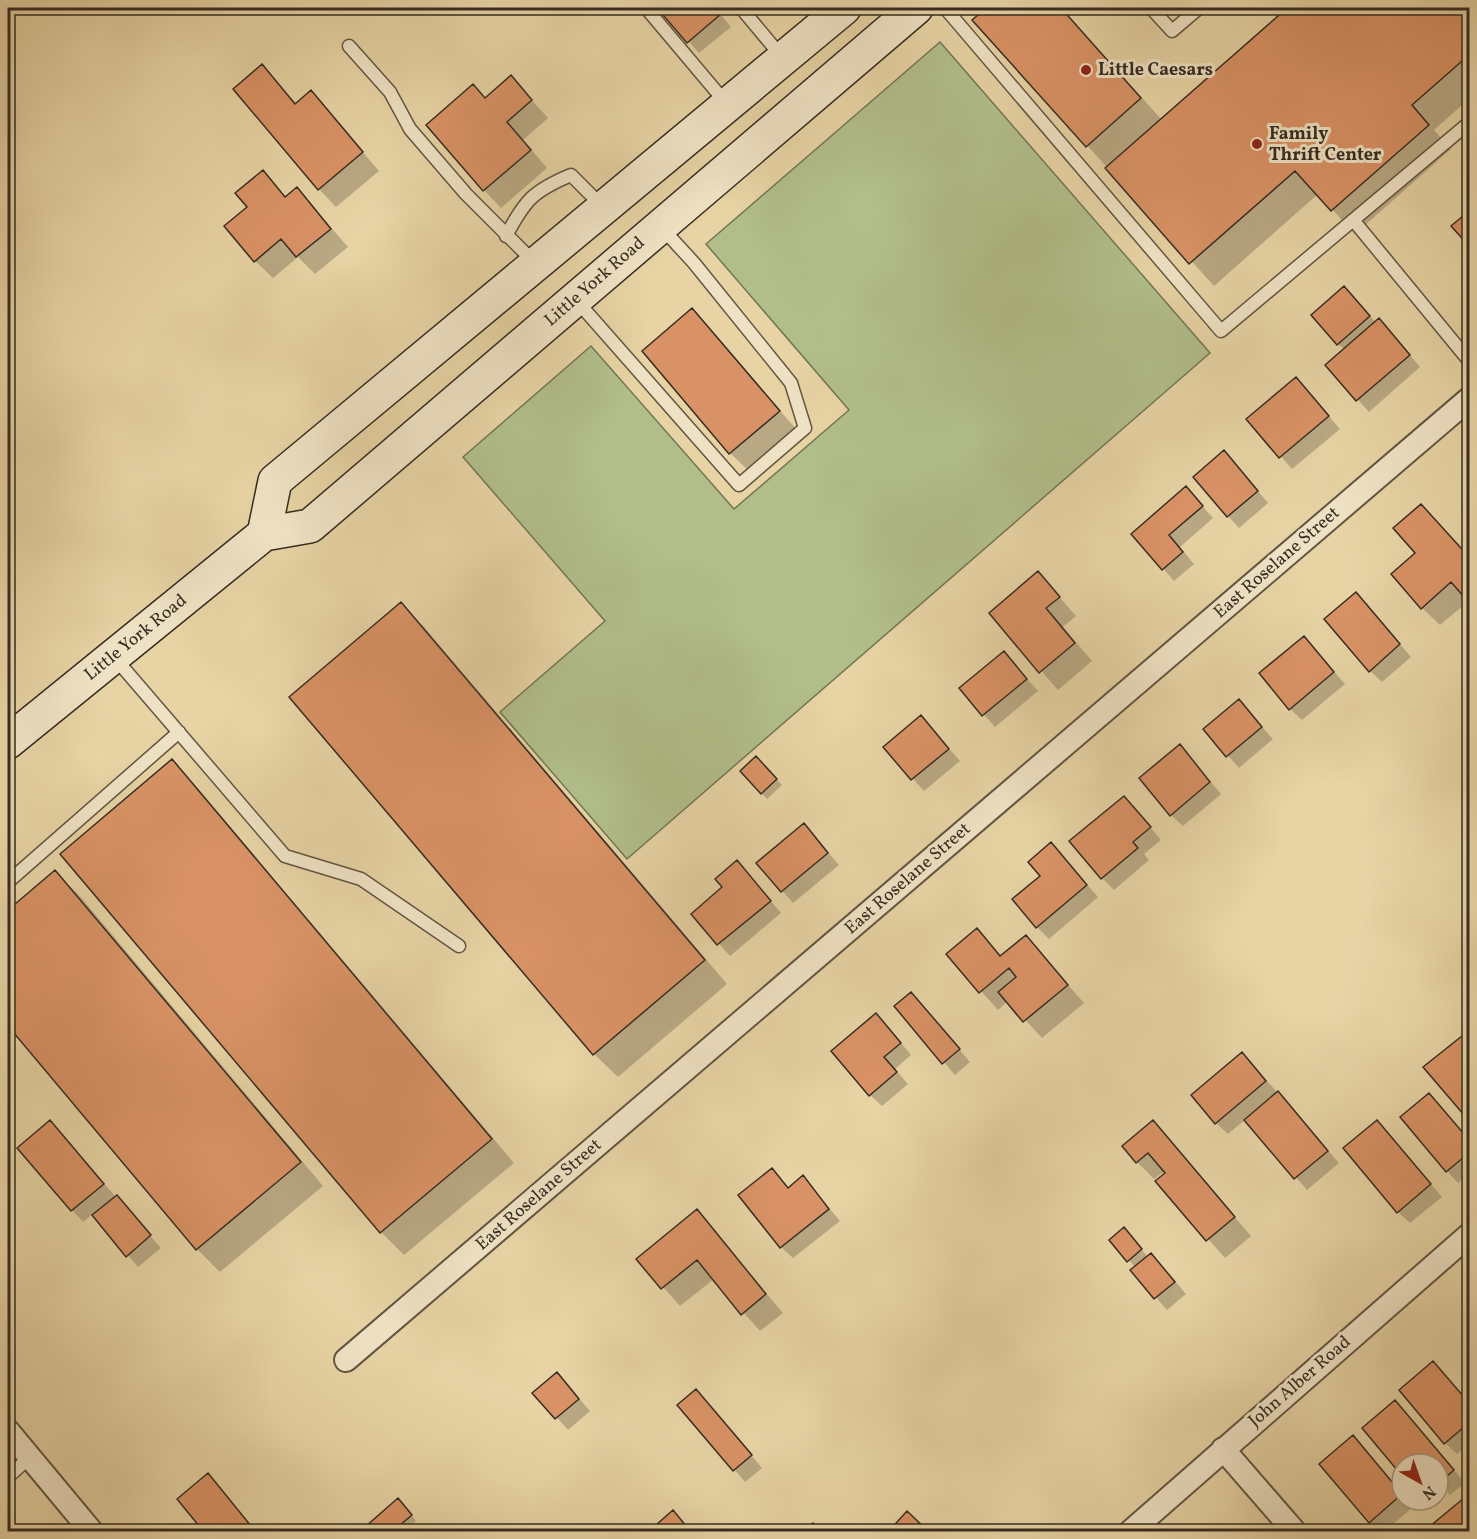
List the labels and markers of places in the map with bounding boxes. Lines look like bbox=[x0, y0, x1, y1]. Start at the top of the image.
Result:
place label: Little Caesars bbox=[1098, 58, 1213, 83]
marker: Little Caesars bbox=[1079, 63, 1093, 77]
place label: Family Thrift Center bbox=[1269, 122, 1382, 168]
marker: Family Thrift Center bbox=[1250, 137, 1264, 151]

